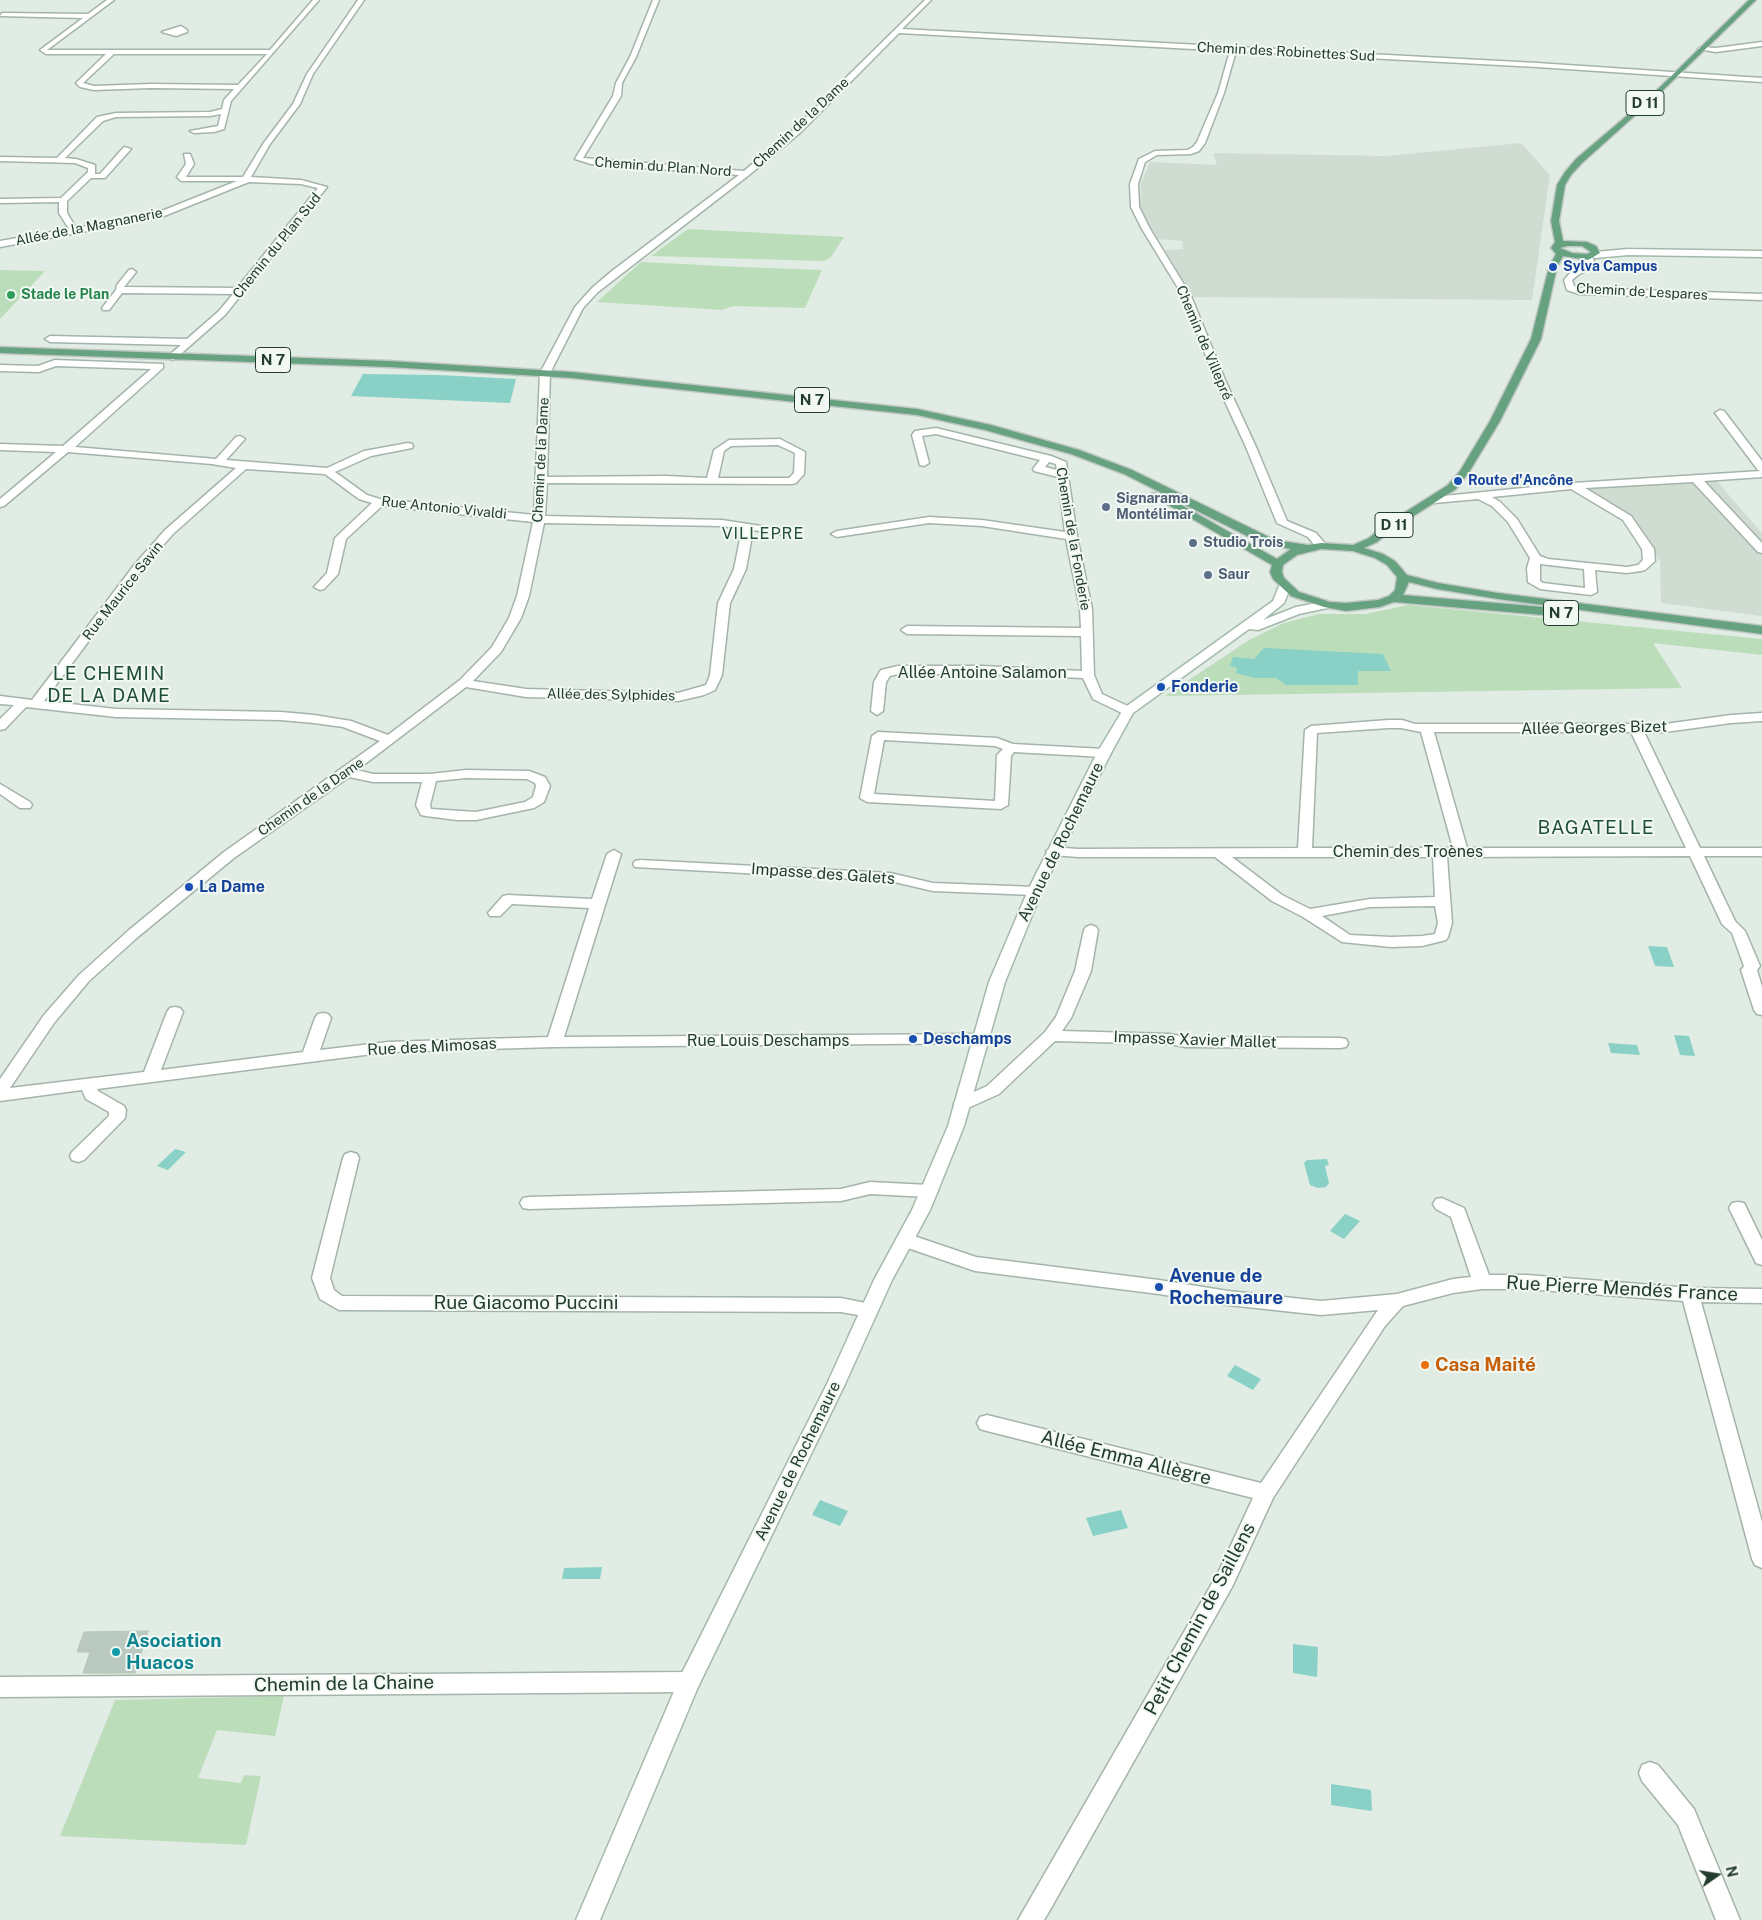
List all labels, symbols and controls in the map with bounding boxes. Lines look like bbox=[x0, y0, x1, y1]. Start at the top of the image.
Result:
street label: Chemin des Robinettes Sud bbox=[1196, 39, 1376, 65]
street label: Chemin de la Dame bbox=[749, 74, 853, 172]
road number: D 11 bbox=[1626, 90, 1664, 116]
street label: Chemin du Plan Nord bbox=[594, 154, 732, 180]
street label: Chemin du Plan Sud bbox=[229, 190, 325, 302]
street label: Allée de la Magnanerie bbox=[14, 204, 164, 250]
place label: Sylva Campus bbox=[1563, 259, 1657, 275]
marker: Sylva Campus bbox=[1547, 261, 1559, 273]
street label: Chemin de Lespares bbox=[1576, 280, 1708, 304]
street label: Chemin de Villepré bbox=[1172, 283, 1236, 403]
place label: Stade le Plan bbox=[21, 287, 109, 303]
marker: Stade le Plan bbox=[5, 289, 17, 301]
road number: N 7 bbox=[256, 348, 290, 372]
road number: N 7 bbox=[794, 388, 830, 412]
street label: Chemin de la Dame bbox=[529, 397, 553, 523]
street label: Chemin de la Fonderie bbox=[1052, 466, 1094, 612]
place label: Route d'Ancône bbox=[1468, 473, 1573, 489]
marker: Route d'Ancône bbox=[1452, 475, 1464, 487]
place label: Signarama Montélimar bbox=[1116, 491, 1193, 524]
street label: Rue Antonio Vivaldi bbox=[381, 493, 507, 523]
marker: Signarama Montélimar bbox=[1100, 501, 1112, 513]
road number: D 11 bbox=[1375, 512, 1413, 538]
district label: VILLEPRE bbox=[721, 524, 805, 544]
place label: Studio Trois bbox=[1203, 535, 1283, 551]
marker: Studio Trois bbox=[1187, 537, 1199, 549]
street label: Rue Maurice Savin bbox=[79, 538, 167, 644]
place label: Saur bbox=[1218, 567, 1250, 583]
marker: Saur bbox=[1202, 569, 1214, 581]
road number: N 7 bbox=[1544, 600, 1578, 626]
district label: LE CHEMIN DE LA DAME bbox=[46, 663, 172, 707]
street label: Allée Antoine Salamon bbox=[897, 663, 1067, 683]
place label: Fonderie bbox=[1171, 677, 1238, 697]
marker: Fonderie bbox=[1155, 681, 1167, 693]
street label: Allée des Sylphides bbox=[547, 685, 675, 705]
street label: Allée Georges Bizet bbox=[1521, 717, 1667, 739]
street label: Chemin de la Dame bbox=[255, 754, 367, 840]
street label: Avenue de Rochemaure bbox=[1014, 759, 1108, 925]
district label: BAGATELLE bbox=[1536, 817, 1656, 839]
street label: Chemin des Troènes bbox=[1333, 842, 1483, 862]
street label: Impasse des Galets bbox=[750, 859, 896, 889]
place label: La Dame bbox=[199, 877, 265, 897]
marker: La Dame bbox=[183, 881, 195, 893]
street label: Impasse Xavier Mallet bbox=[1113, 1028, 1277, 1052]
place label: Deschamps bbox=[923, 1029, 1012, 1049]
street label: Rue Louis Deschamps bbox=[687, 1031, 849, 1051]
marker: Deschamps bbox=[907, 1033, 919, 1045]
street label: Rue des Mimosas bbox=[367, 1034, 497, 1060]
place label: Avenue de Rochemaure bbox=[1169, 1265, 1283, 1309]
street label: Rue Pierre Mendés France bbox=[1505, 1272, 1739, 1306]
marker: Avenue de Rochemaure bbox=[1153, 1281, 1165, 1293]
street label: Rue Giacomo Puccini bbox=[433, 1292, 619, 1314]
place label: Casa Maité bbox=[1435, 1354, 1536, 1376]
marker: Casa Maité bbox=[1419, 1359, 1431, 1371]
street label: Avenue de Rochemaure bbox=[751, 1378, 845, 1544]
street label: Allée Emma Allègre bbox=[1038, 1426, 1214, 1490]
street label: Petit Chemin de Saillens bbox=[1140, 1519, 1260, 1719]
place label: Asociation Huacos bbox=[126, 1630, 221, 1674]
marker: Asociation Huacos bbox=[110, 1646, 122, 1658]
street label: Chemin de la Chaine bbox=[254, 1671, 434, 1697]
north arrow bbox=[1692, 1850, 1742, 1900]
text: N bbox=[1723, 1864, 1741, 1879]

